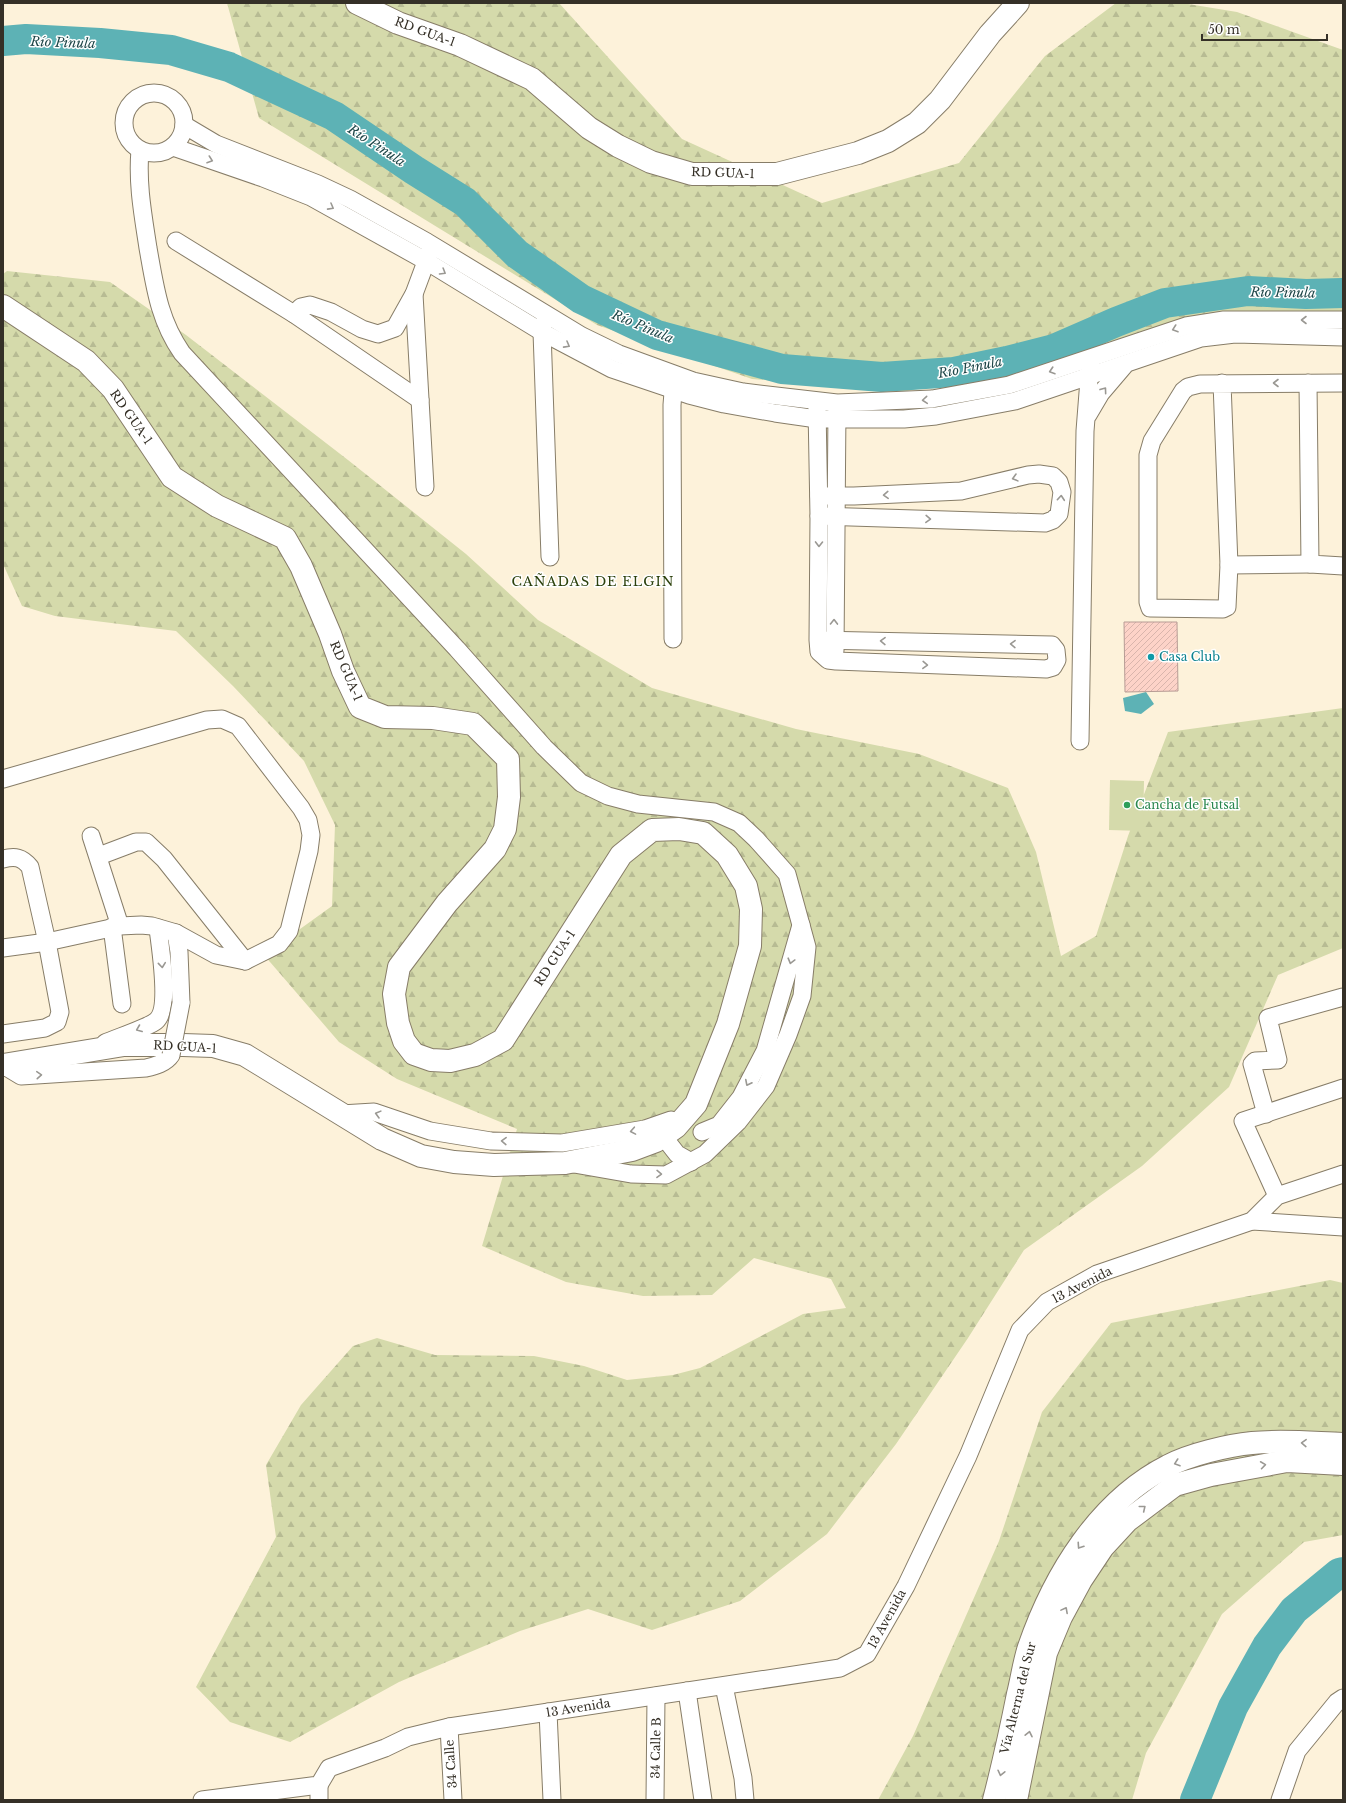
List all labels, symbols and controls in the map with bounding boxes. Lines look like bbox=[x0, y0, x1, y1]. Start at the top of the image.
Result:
street label: RD GUA-1 bbox=[393, 14, 458, 49]
scale bar bbox=[1202, 16, 1327, 42]
text: 50 m bbox=[1208, 22, 1240, 37]
water label: Río Pinula bbox=[29, 33, 96, 52]
water label: Río Pinula bbox=[344, 120, 409, 170]
one-way arrow bbox=[206, 155, 213, 163]
street label: RD GUA-1 bbox=[691, 164, 755, 181]
one-way arrow bbox=[326, 202, 334, 210]
one-way arrow bbox=[439, 267, 446, 274]
water label: Río Pinula bbox=[1249, 283, 1316, 302]
water label: Río Pinula bbox=[609, 306, 676, 347]
one-way arrow bbox=[1301, 316, 1307, 324]
one-way arrow bbox=[1172, 325, 1179, 333]
one-way arrow bbox=[563, 341, 570, 348]
water label: Río Pinula bbox=[936, 353, 1004, 382]
one-way arrow bbox=[1049, 366, 1056, 375]
one-way arrow bbox=[1273, 379, 1279, 387]
street label: RD GUA-1 bbox=[107, 386, 156, 447]
one-way arrow bbox=[1099, 387, 1106, 394]
one-way arrow bbox=[922, 395, 928, 404]
one-way arrow bbox=[1012, 473, 1019, 482]
one-way arrow bbox=[883, 490, 889, 499]
one-way arrow bbox=[1057, 495, 1066, 501]
one-way arrow bbox=[925, 515, 931, 524]
one-way arrow bbox=[815, 541, 823, 547]
district label: CAÑADAS DE ELGIN bbox=[511, 573, 675, 590]
one-way arrow bbox=[830, 619, 838, 625]
one-way arrow bbox=[880, 637, 886, 646]
street label: RD GUA-1 bbox=[327, 639, 366, 703]
one-way arrow bbox=[1010, 640, 1016, 648]
place label: Casa Club bbox=[1159, 649, 1220, 664]
marker: Casa Club bbox=[1146, 652, 1156, 662]
one-way arrow bbox=[922, 660, 928, 669]
place label: Cancha de Futsal bbox=[1135, 797, 1239, 812]
marker: Cancha de Futsal bbox=[1122, 800, 1132, 810]
street label: RD GUA-1 bbox=[531, 927, 578, 989]
one-way arrow bbox=[787, 957, 796, 964]
one-way arrow bbox=[157, 962, 166, 969]
one-way arrow bbox=[135, 1024, 142, 1032]
street label: RD GUA-1 bbox=[153, 1037, 217, 1056]
one-way arrow bbox=[36, 1071, 42, 1080]
one-way arrow bbox=[746, 1079, 753, 1086]
one-way arrow bbox=[375, 1110, 381, 1118]
one-way arrow bbox=[630, 1126, 636, 1134]
one-way arrow bbox=[501, 1137, 507, 1145]
one-way arrow bbox=[656, 1170, 662, 1179]
street label: 13 Avenida bbox=[1049, 1263, 1115, 1306]
one-way arrow bbox=[1301, 1438, 1307, 1447]
one-way arrow bbox=[1173, 1458, 1180, 1466]
one-way arrow bbox=[1260, 1461, 1266, 1470]
one-way arrow bbox=[1138, 1505, 1146, 1512]
one-way arrow bbox=[1078, 1542, 1085, 1549]
street label: 13 Avenida bbox=[864, 1586, 909, 1651]
one-way arrow bbox=[1060, 1607, 1068, 1614]
street label: Vía Alterna del Sur bbox=[996, 1640, 1039, 1756]
street label: 13 Avenida bbox=[544, 1695, 612, 1720]
street label: 34 Calle B bbox=[647, 1717, 664, 1779]
one-way arrow bbox=[1025, 1731, 1033, 1738]
street label: 34 Calle bbox=[441, 1739, 460, 1789]
one-way arrow bbox=[997, 1770, 1005, 1776]

